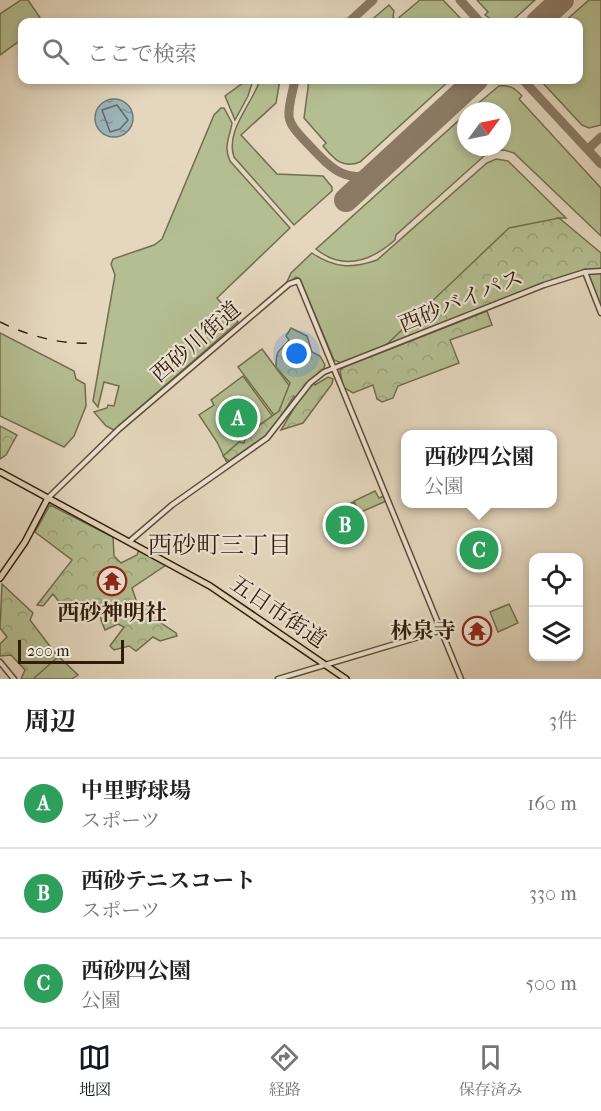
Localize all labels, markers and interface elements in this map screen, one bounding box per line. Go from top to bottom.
search box [18,18,583,84]
icon: search [39,35,72,68]
text: ここで検索 [87,41,197,67]
north arrow [457,102,511,156]
street label: 西砂バイパス [395,264,527,338]
street label: 西砂川街道 [146,296,246,388]
your location [282,339,311,368]
pin: A [218,396,258,440]
popup [401,430,557,508]
text: 西砂四公園 [424,444,534,470]
text: 公園 [424,475,464,498]
pin: B [326,502,364,548]
pin: C [460,528,498,572]
district label: 西砂町三丁目 [148,531,292,559]
map controls [529,553,583,661]
button: locate [529,553,583,607]
temple icon: 西砂神明社 [96,565,128,597]
street label: 五日市街道 [225,570,331,654]
place label: 西砂神明社 [57,600,167,626]
button: layers [529,607,583,661]
temple icon: 林泉寺 [461,615,493,647]
place label: 林泉寺 [390,618,456,644]
scale bar [18,637,124,664]
text: 200 m [27,641,70,660]
text: 周辺 [24,706,76,737]
text: 3件 [549,709,577,732]
text: 中里野球場 [81,778,191,804]
text: A [37,792,50,815]
text: 160 m [527,792,577,815]
text: スポーツ [81,809,160,832]
text: 西砂テニスコート [81,868,256,894]
text: B [37,882,50,905]
text: 330 m [529,882,577,905]
text: スポーツ [81,899,160,922]
text: 西砂四公園 [81,958,191,984]
text: C [37,972,50,995]
text: 500 m [525,972,577,995]
text: 公園 [81,989,121,1012]
tab: 地図 [78,1041,111,1100]
tab: 経路 [268,1041,301,1100]
tab: 保存済み [458,1041,522,1100]

